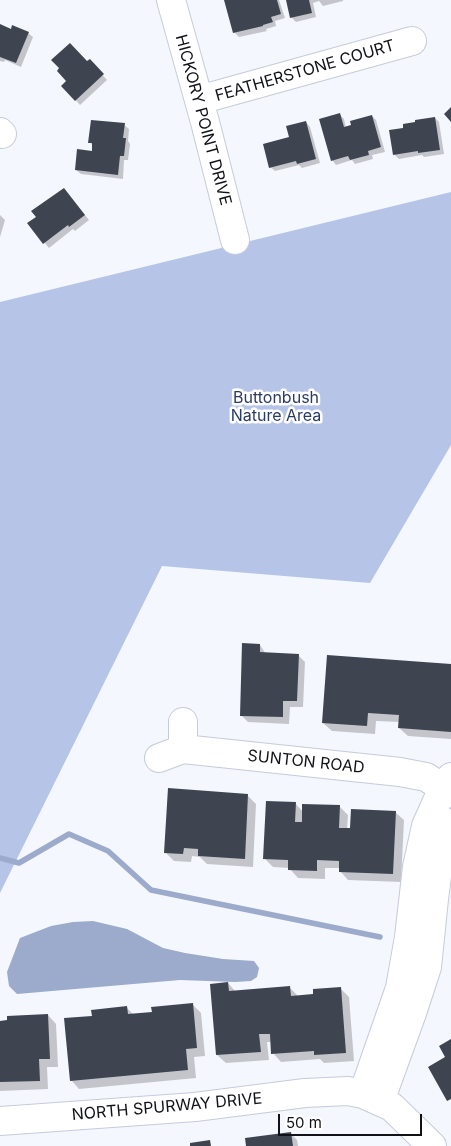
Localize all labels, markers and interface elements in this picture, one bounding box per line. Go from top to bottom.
street label: HICKORY POINT DRIVE [171,33,235,207]
street label: FEATHERSTONE COURT [213,36,397,106]
park label: Buttonbush Nature Area [231,388,321,426]
street label: SUNTON ROAD [247,746,365,778]
street label: NORTH SPURWAY DRIVE [71,1089,263,1125]
scale bar [281,1104,425,1136]
text: 50 m [286,1113,322,1132]

